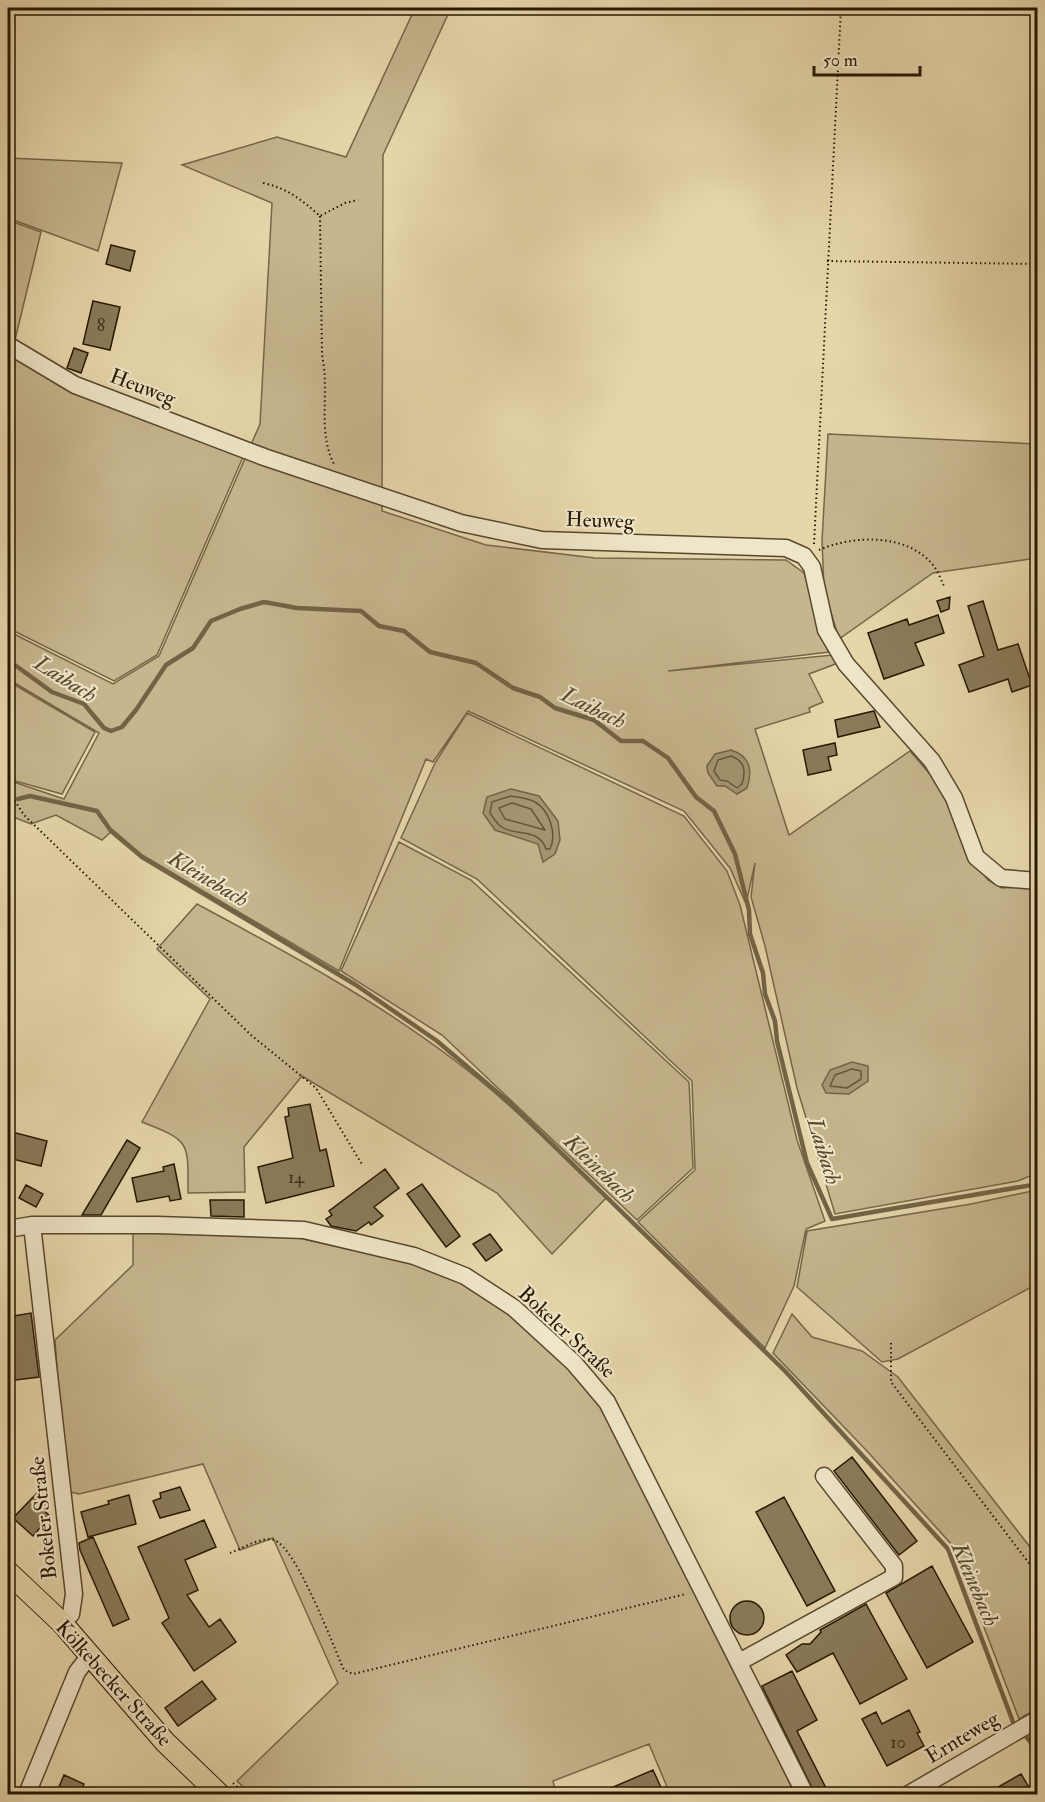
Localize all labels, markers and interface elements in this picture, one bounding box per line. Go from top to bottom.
scale bar [814,39,920,77]
text: 50 m [823,49,858,72]
house number: 8 [97,314,105,337]
street label: Heuweg [106,363,180,413]
street label: Heuweg [565,506,635,535]
water label: Laibach [28,648,102,709]
water label: Laibach [556,680,631,736]
water label: Kleinebach [163,844,254,914]
water label: Laibach [800,1114,847,1188]
water label: Kleinebach [557,1127,641,1210]
house number: 14 [288,1166,305,1189]
street label: Bokeler Straße [512,1280,621,1385]
street label: Bokeler Straße [24,1455,63,1581]
water label: Kleinebach [945,1537,1005,1631]
street label: Kölkebecker Straße [50,1614,178,1753]
street label: Ernteweg [921,1705,1005,1770]
house number: 10 [890,1731,906,1754]

